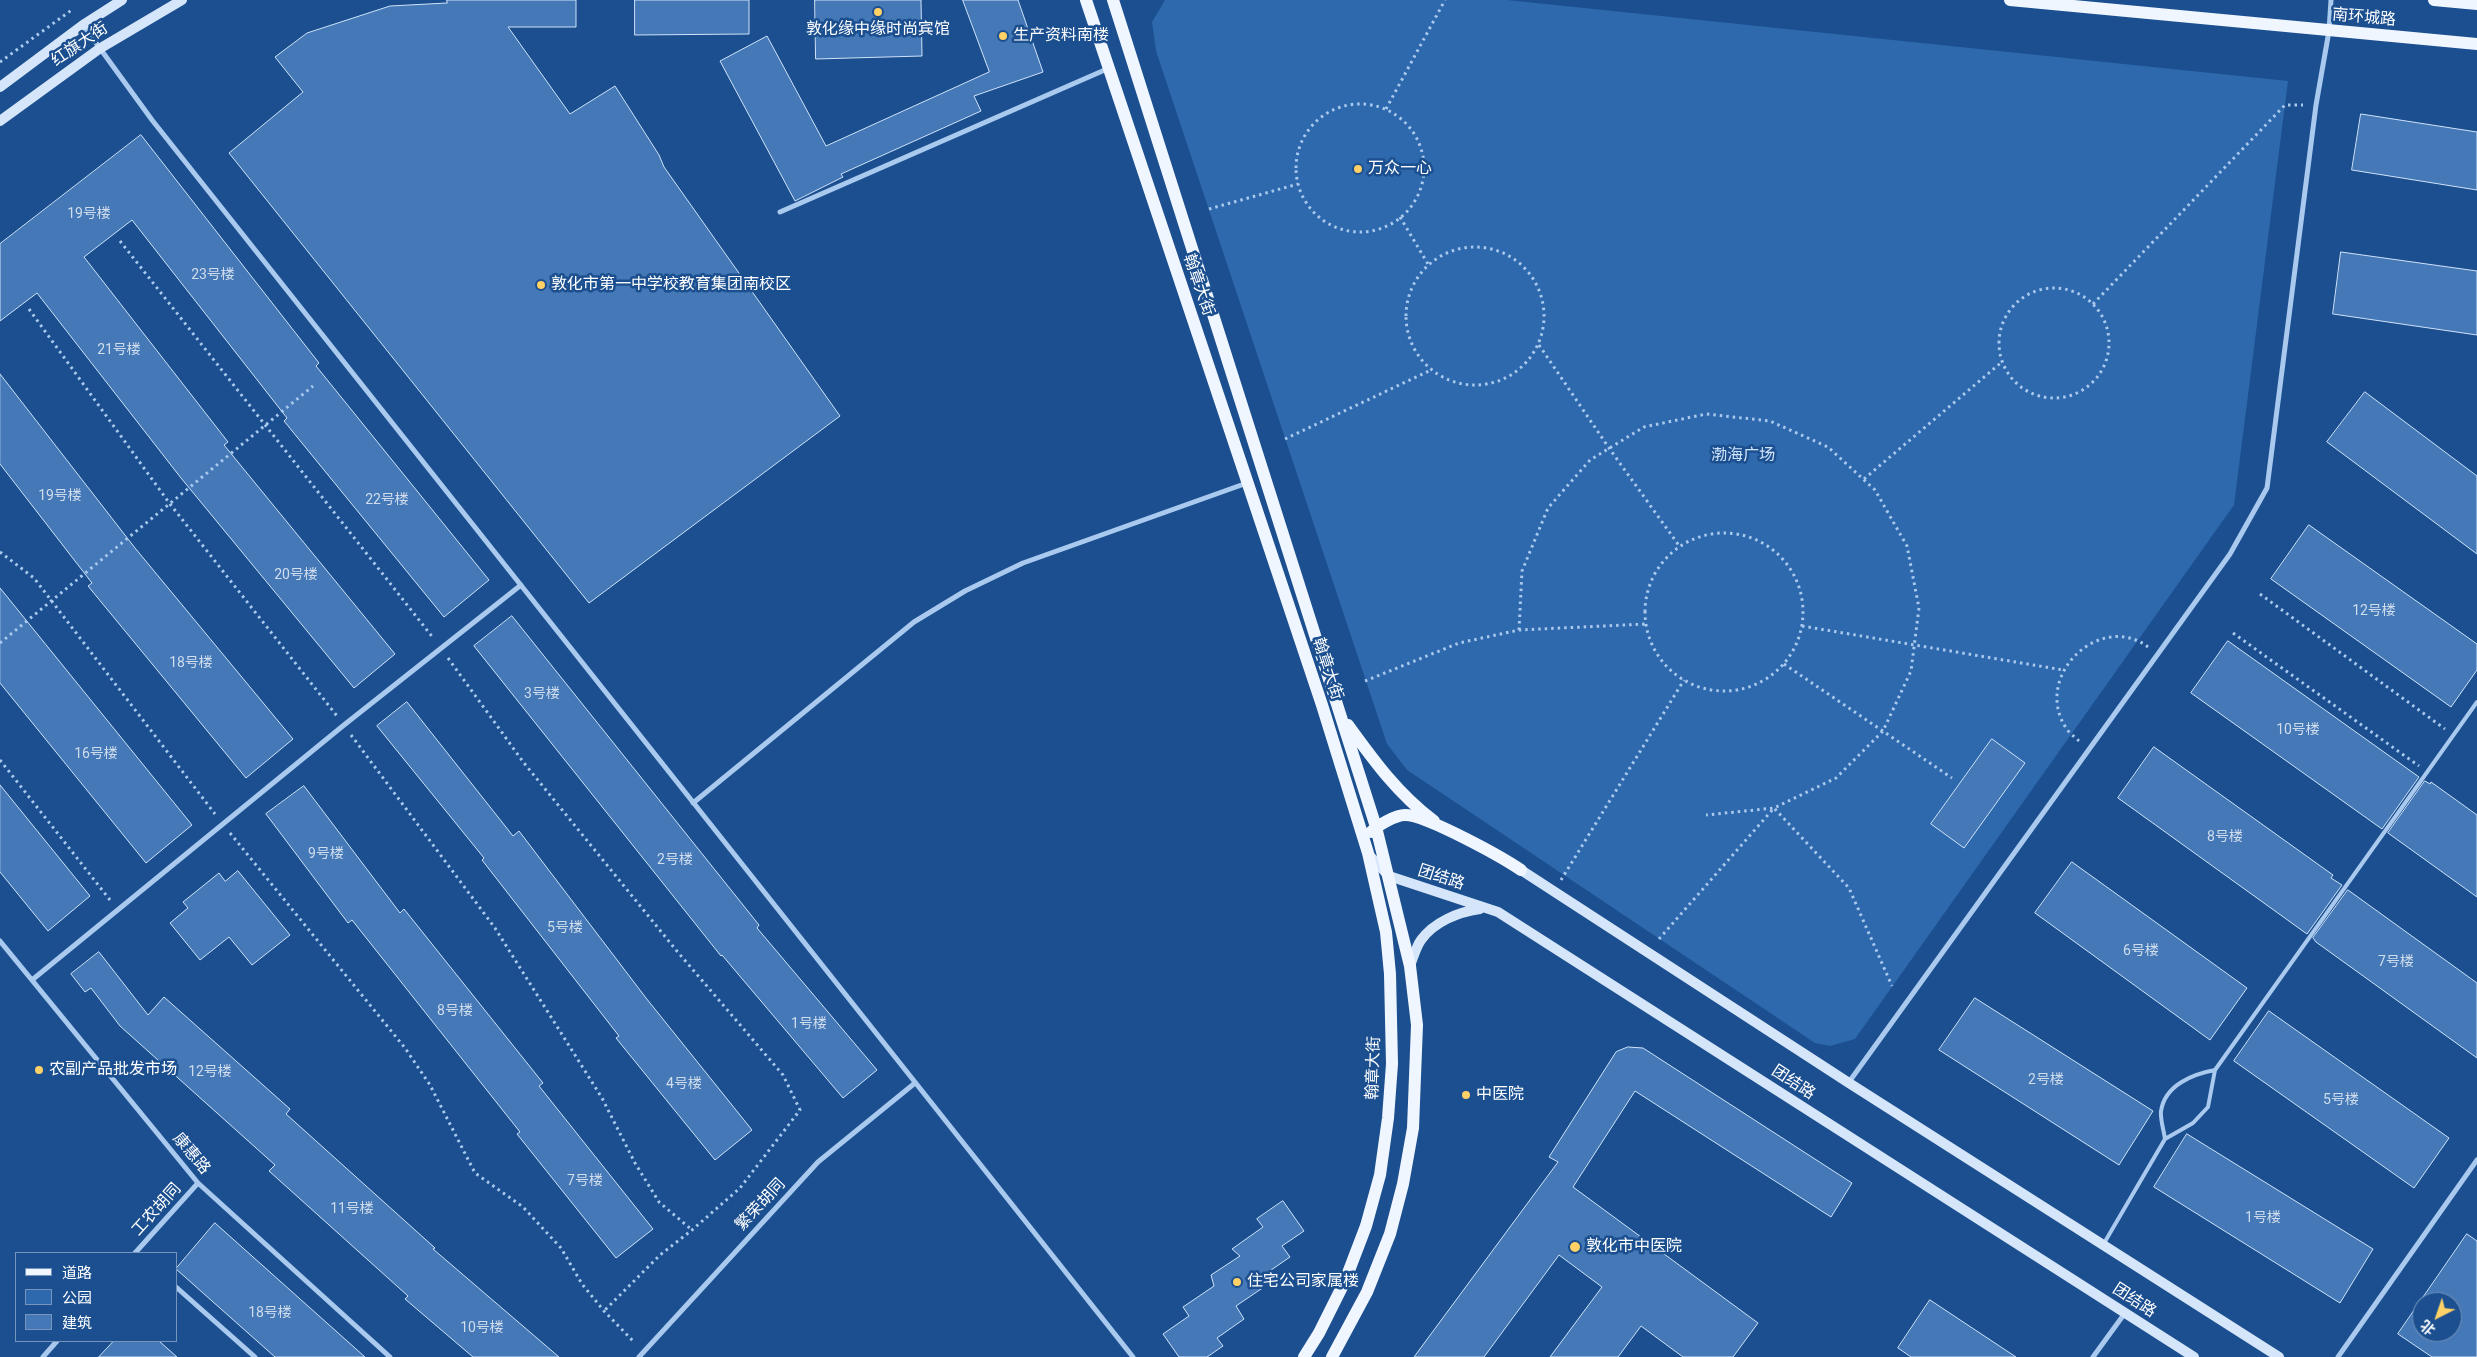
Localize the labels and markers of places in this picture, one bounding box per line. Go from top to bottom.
marker: 敦化缘中缘时尚宾馆 [872,6,884,18]
place label: 敦化缘中缘时尚宾馆 [806,20,950,40]
place label: 生产资料南楼 [1013,26,1109,46]
marker: 生产资料南楼 [997,30,1009,42]
place label: 万众一心 [1368,159,1432,179]
marker: 万众一心 [1352,163,1364,175]
place label: 敦化市第一中学校教育集团南校区 [551,275,791,295]
marker: 敦化市第一中学校教育集团南校区 [535,279,547,291]
place label: 农副产品批发市场 [49,1060,177,1080]
marker: 农副产品批发市场 [33,1064,45,1076]
place label: 中医院 [1476,1085,1524,1105]
marker: 中医院 [1460,1089,1472,1101]
place label: 敦化市中医院 [1586,1237,1682,1257]
marker: 敦化市中医院 [1568,1240,1582,1254]
place label: 住宅公司家属楼 [1247,1272,1359,1292]
marker: 住宅公司家属楼 [1231,1276,1243,1288]

